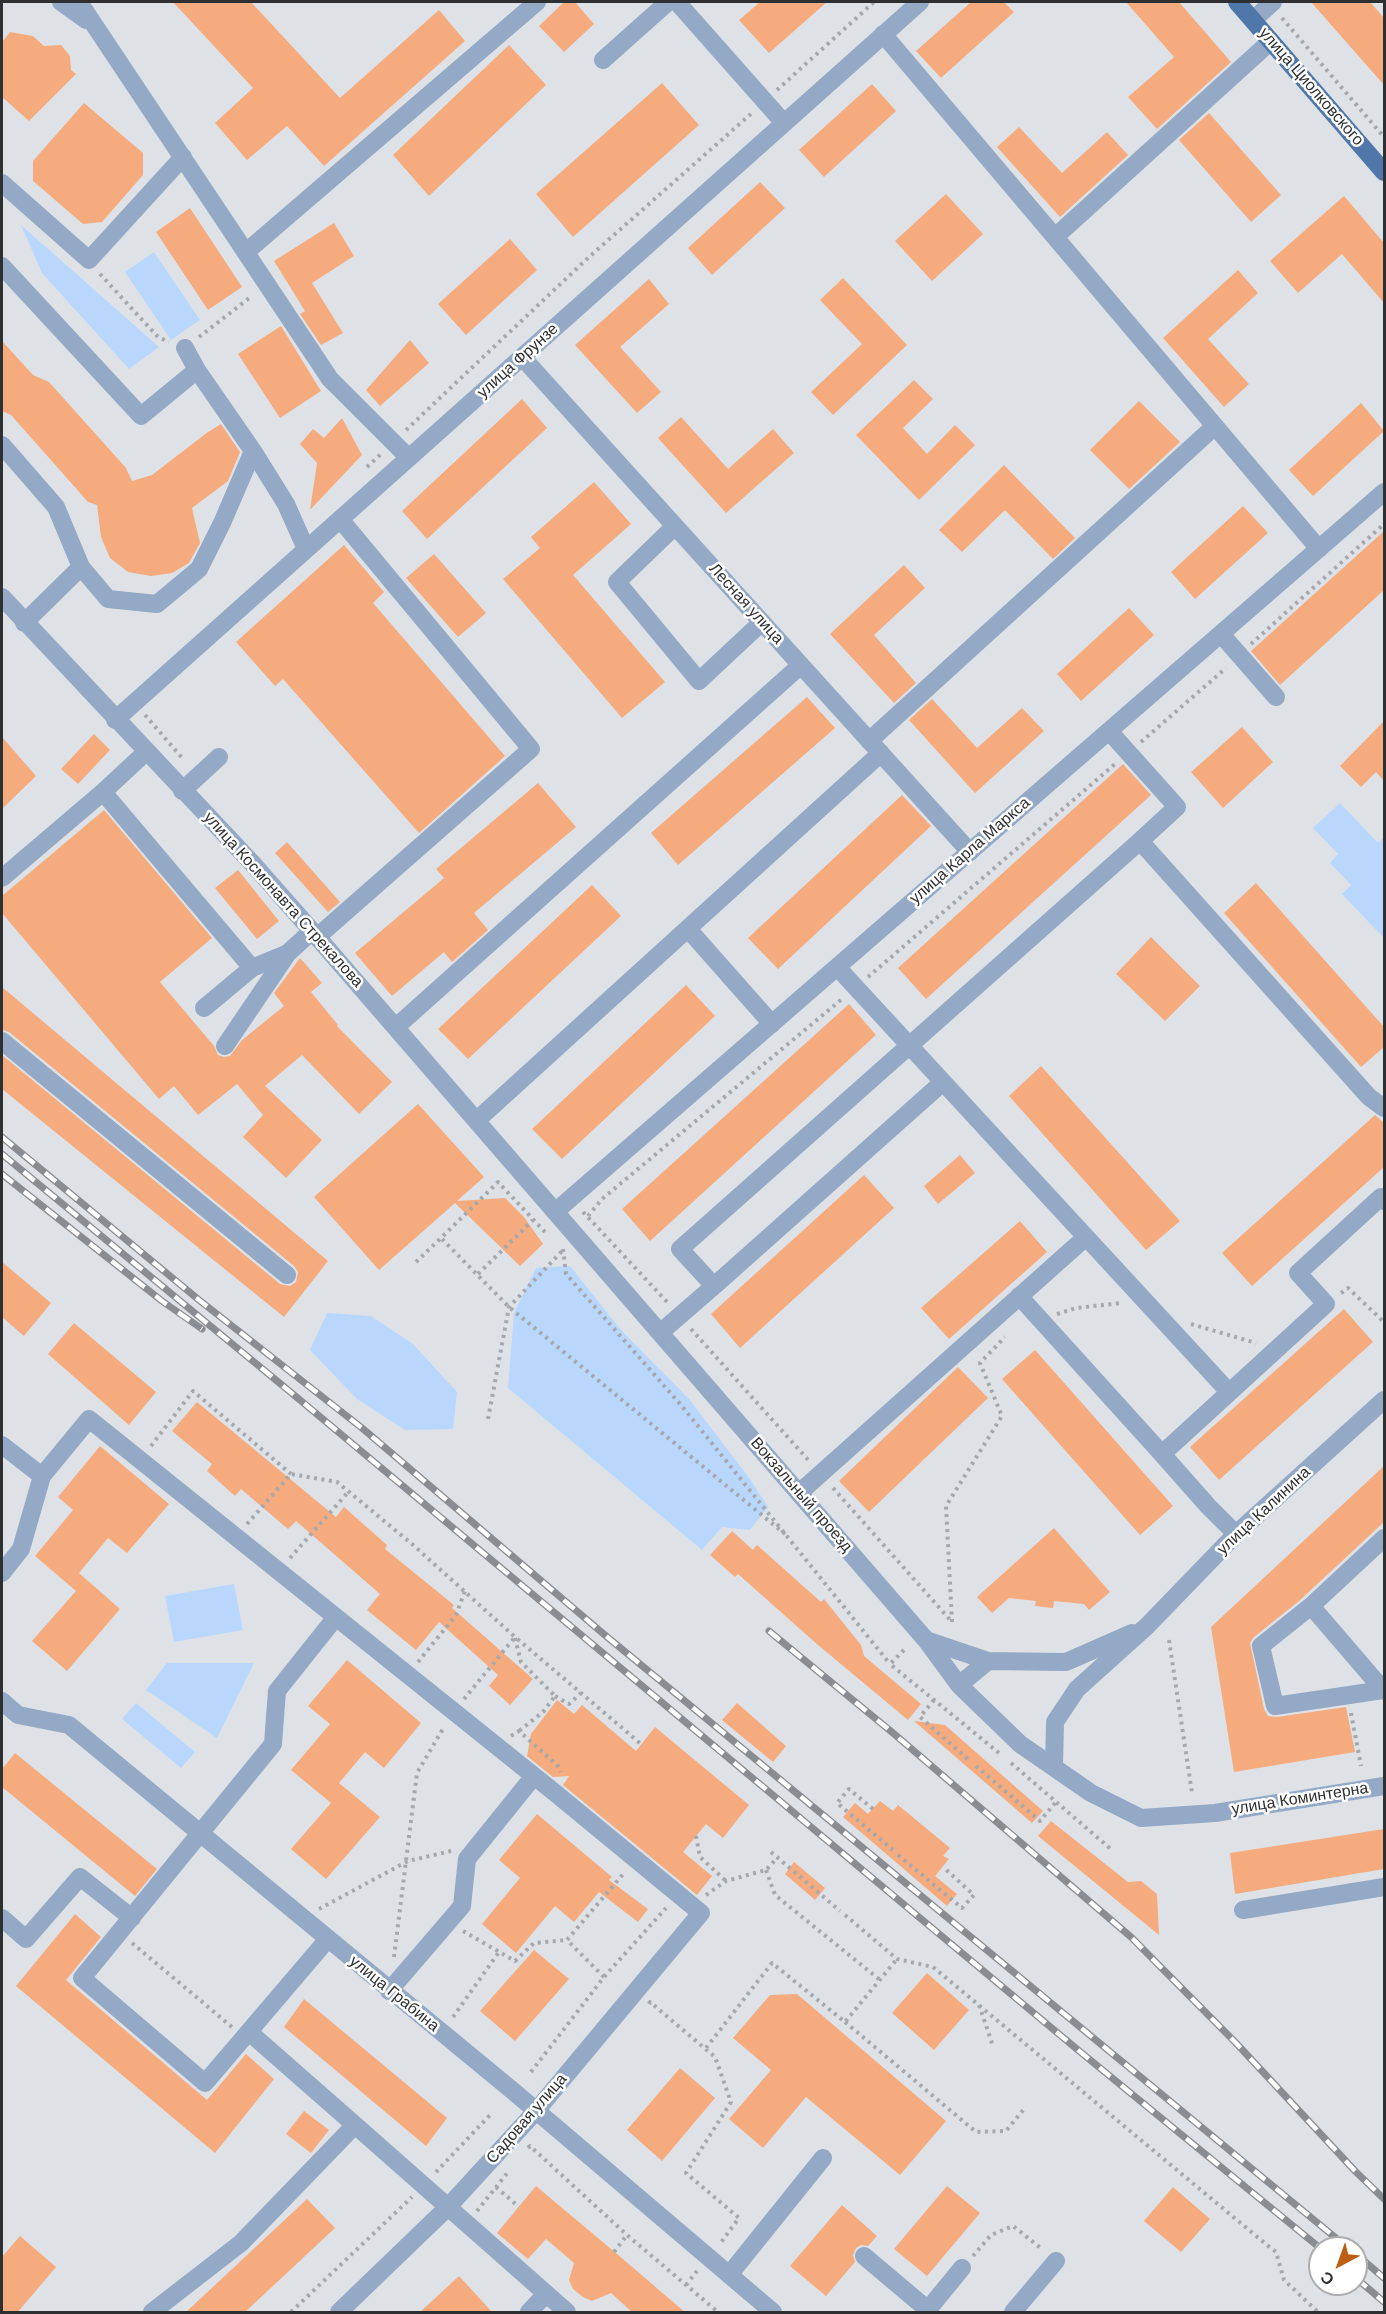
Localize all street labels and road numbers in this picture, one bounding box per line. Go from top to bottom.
street label: улица Циолковского [1255,24,1367,150]
street label: улица Фрунзе [474,320,562,402]
street label: Лесная улица [705,560,787,648]
street label: улица Карла Маркса [906,794,1034,908]
street label: улица Космонавта Стрекалова [199,808,367,992]
street label: Вокзальный проезд [746,1434,856,1556]
street label: улица Калинина [1213,1463,1315,1559]
street label: улица Коминтерна [1230,1779,1370,1819]
street label: улица Грабина [345,1952,443,2036]
street label: Садовая улица [483,2070,571,2168]

